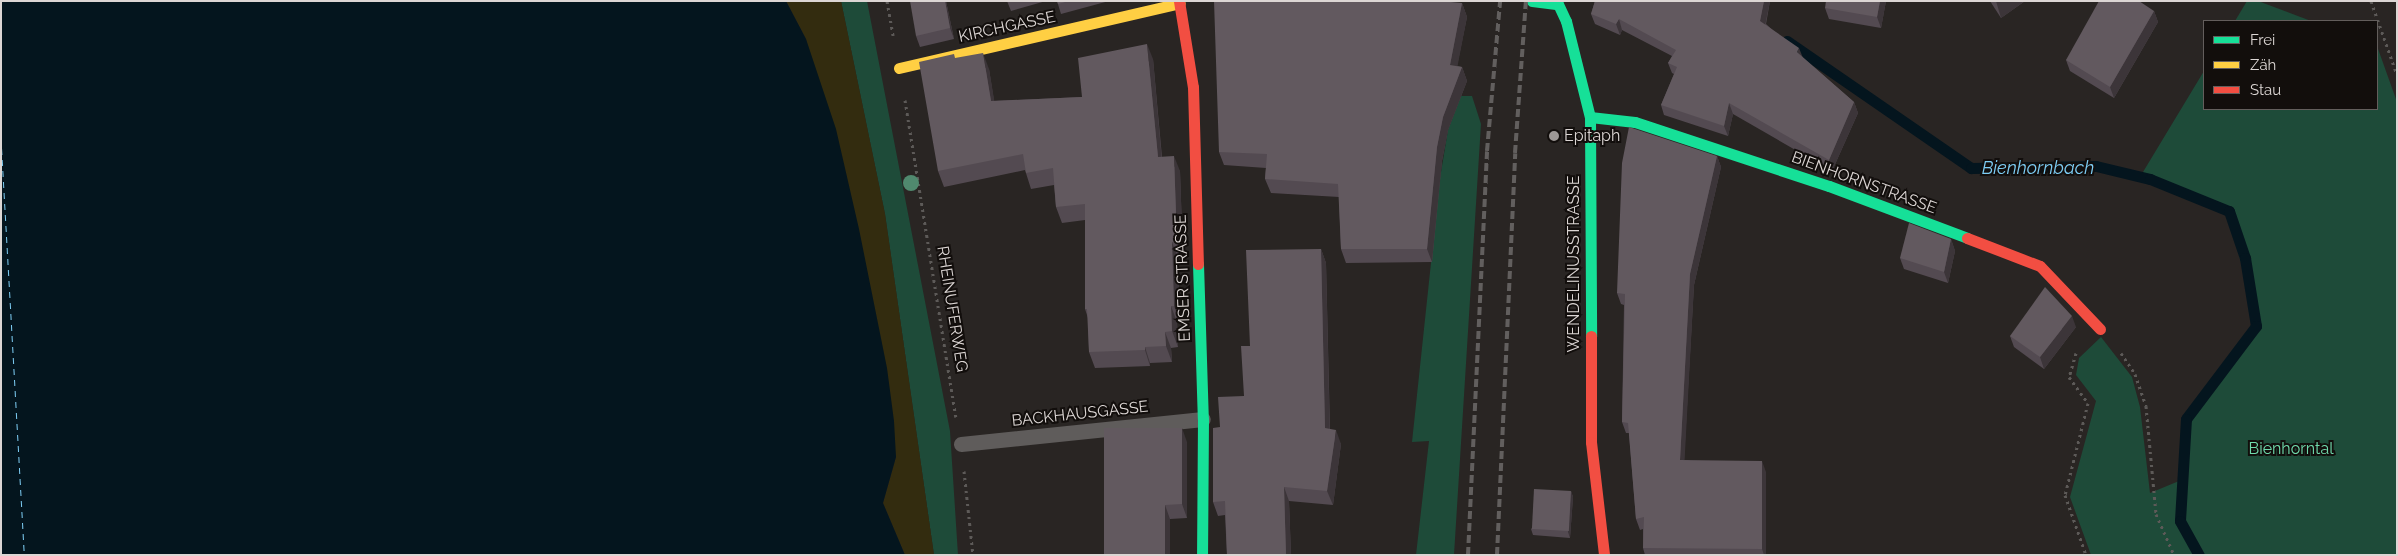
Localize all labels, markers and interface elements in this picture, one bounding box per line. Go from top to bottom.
street label: KIRCHGASSE [957,7,1057,47]
legend [2203,20,2378,110]
text: Frei [2250,31,2275,49]
text: Zäh [2250,56,2276,74]
text: Stau [2250,81,2281,99]
place label: Epitaph [1564,126,1620,146]
marker: Epitaph [1548,130,1560,142]
street label: BIENHORNSTRASSE [1789,148,1939,218]
water label: Bienhornbach [1982,157,2094,179]
street label: WENDELINUSSTRASSE [1564,175,1584,353]
street label: EMSER STRASSE [1171,214,1195,342]
street label: RHEINUFERWEG [933,245,971,373]
street label: BACKHAUSGASSE [1011,397,1149,431]
park label: Bienhorntal [2248,439,2334,459]

